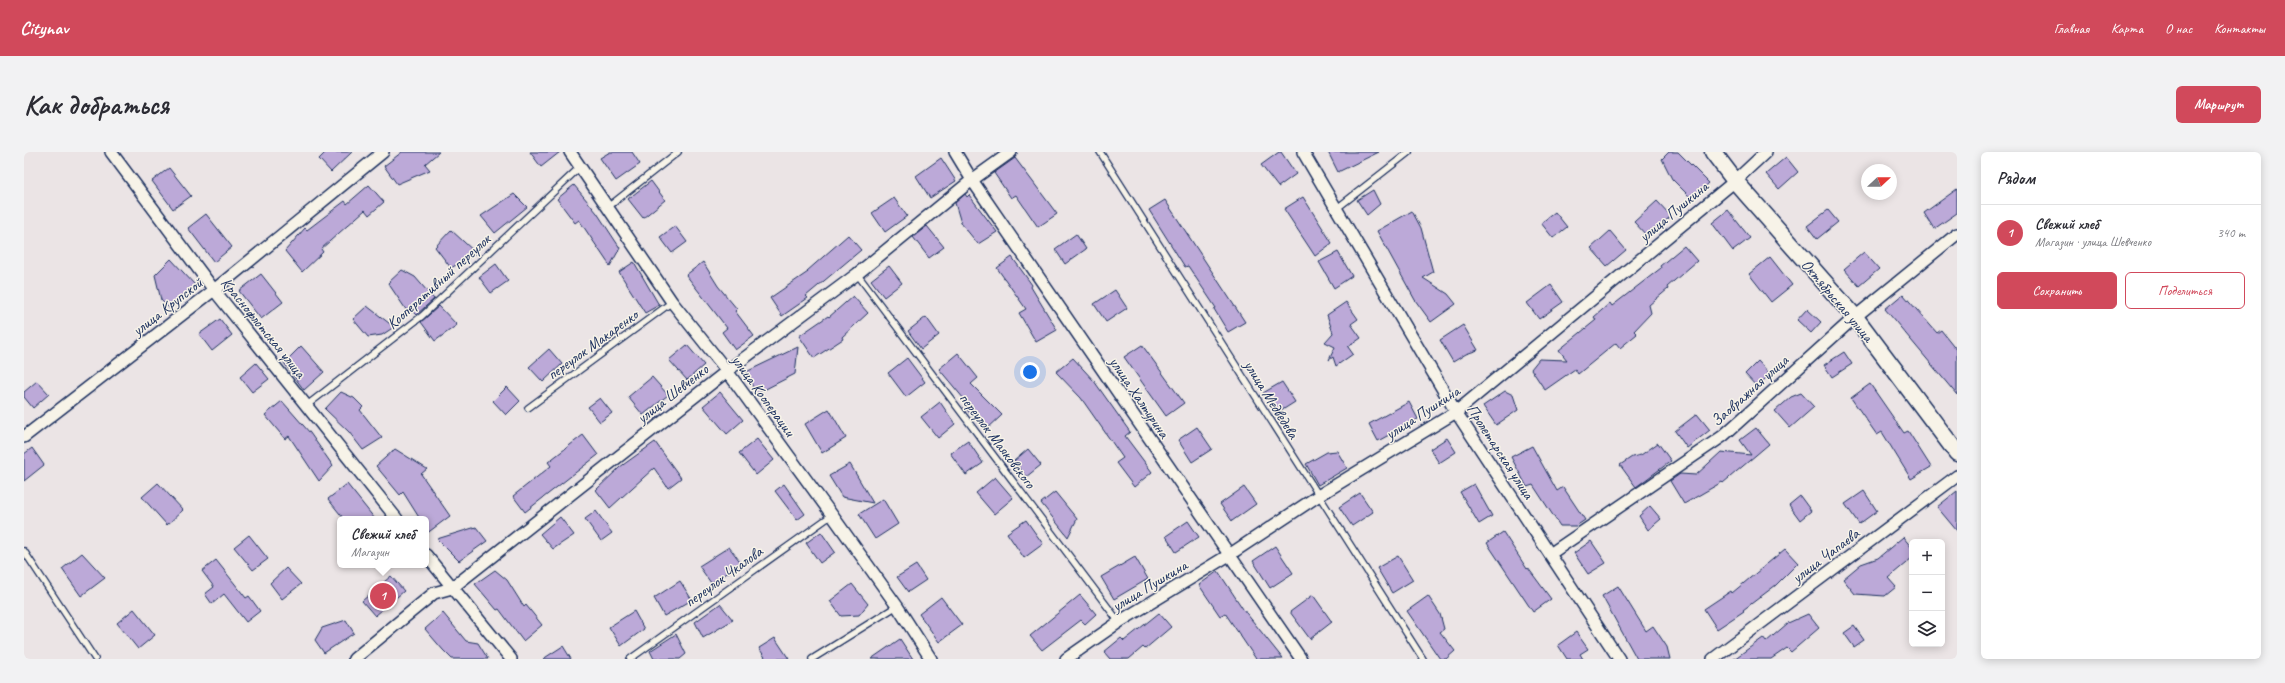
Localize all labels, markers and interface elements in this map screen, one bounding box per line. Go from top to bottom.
text: Citynav [20,16,68,40]
text: Главная [2054,20,2089,37]
text: Карта [2111,20,2143,37]
text: О нас [2165,20,2192,37]
text: Контакты [2214,20,2265,37]
button: Маршрут [2176,86,2261,123]
text: Как добраться [24,87,169,122]
north arrow [1861,164,1897,200]
text: Рядом [1997,168,2035,189]
street label: улица Пушкина [1634,176,1714,247]
text: Свежий хлеб [2035,215,2099,234]
text: 1 [2007,225,2013,241]
text: 340 m [2217,225,2245,241]
street label: Кооперативный переулок [383,228,496,334]
text: Магазин · улица Шевченко [2035,234,2151,250]
street label: Октябрьская улица [1797,255,1879,347]
street label: улица Крупской [128,272,208,341]
button: Сохранить [1997,272,2117,309]
button: Поделиться [2125,272,2245,309]
street label: Краснофлотская улица [216,273,311,383]
street label: переулок Макаренко [543,304,644,385]
street label: улица Кооперации [726,350,800,441]
street label: Заовражная улица [1707,350,1794,431]
street label: улица Халтурина [1104,352,1174,443]
street label: улица Медведева [1239,356,1304,443]
street label: улица Шевченко [632,359,714,429]
your location [1020,362,1040,382]
street label: улица Пушкина [1381,381,1465,445]
street label: переулок Маяковского [955,389,1041,494]
street label: Пролетарская улица [1462,400,1539,504]
popup [337,516,429,568]
street label: улица Чапаева [1787,523,1864,588]
text: Свежий хлеб [351,525,415,544]
map controls [1909,539,1945,647]
button: + [1909,539,1945,575]
street label: переулок Чкалова [681,541,767,612]
text: Магазин [351,544,389,560]
street label: улица Пушкина [1107,555,1192,617]
button: − [1909,575,1945,611]
pin: 1 [370,581,396,611]
button: layers [1909,611,1945,647]

